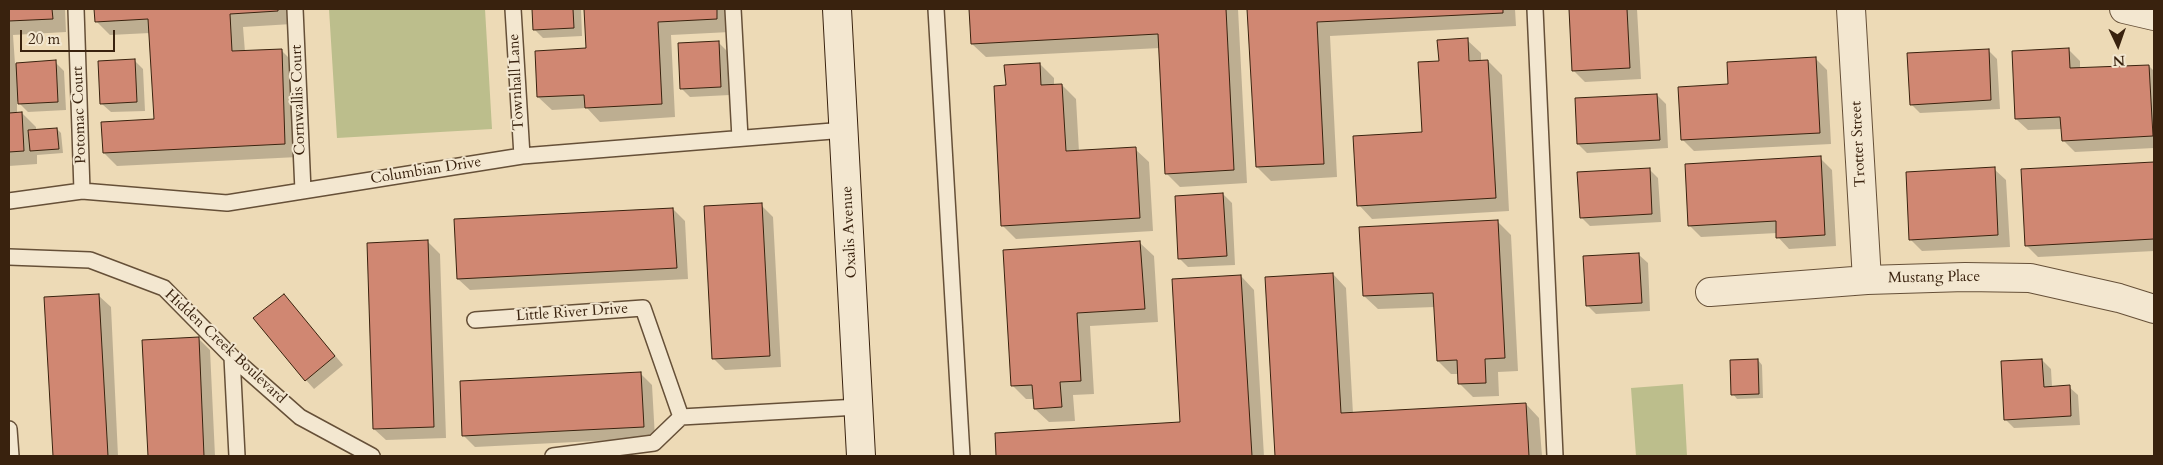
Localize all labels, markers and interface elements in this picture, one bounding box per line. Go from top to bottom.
scale bar [22,20,118,52]
north arrow [2093,20,2143,70]
text: 20 m [28,29,60,49]
street label: Townhall Lane [505,33,529,131]
street label: Cornwallis Court [288,44,310,156]
text: N [2112,51,2125,70]
street label: Potomac Court [69,66,91,164]
street label: Trotter Street [1848,100,1870,188]
street label: Columbian Drive [369,153,483,189]
street label: Oxalis Avenue [839,185,861,279]
street label: Mustang Place [1888,268,1980,288]
street label: Hidden Creek Boulevard [161,286,289,408]
street label: Little River Drive [515,300,629,326]

